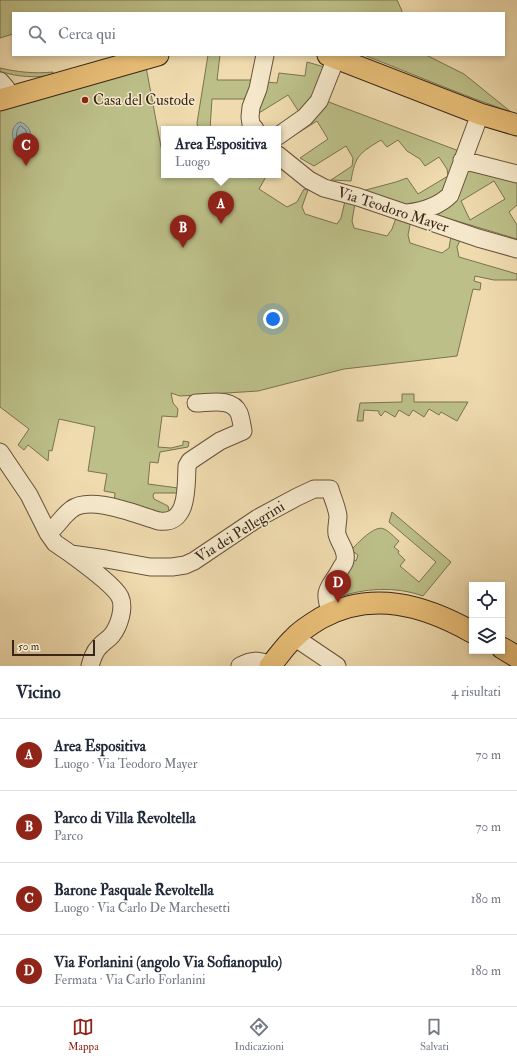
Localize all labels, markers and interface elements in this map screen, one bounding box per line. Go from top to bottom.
search box [12,12,505,56]
icon: search [26,23,48,45]
text: Cerca qui [58,25,116,44]
place label: Casa del Custode [93,91,195,110]
marker: Casa del Custode [80,95,90,105]
popup [161,126,281,178]
pin: C [13,133,39,166]
text: Area Espositiva [175,135,267,154]
text: Luogo [175,154,210,170]
street label: Via Teodoro Mayer [335,183,451,237]
pin: A [208,191,234,224]
pin: B [170,215,196,248]
your location [263,309,283,329]
street label: Via dei Pellegrini [192,497,288,567]
pin: D [325,570,351,603]
map controls [469,582,505,654]
button: locate [469,582,505,618]
button: layers [469,618,505,654]
scale bar [12,638,95,657]
text: 50 m [18,640,39,653]
text: Vicino [16,682,61,703]
text: 4 risultati [451,684,501,700]
text: Area Espositiva [54,737,146,756]
text: A [25,747,33,763]
text: 70 m [476,747,501,763]
text: Luogo · Via Teodoro Mayer [54,756,198,772]
text: Parco di Villa Revoltella [54,809,196,828]
text: B [25,819,33,835]
text: 70 m [476,819,501,835]
text: Parco [54,828,83,844]
text: Barone Pasquale Revoltella [54,881,214,900]
text: C [24,891,34,907]
text: 180 m [471,891,501,907]
text: Luogo · Via Carlo De Marchesetti [54,900,230,916]
text: Via Forlanini (angolo Via Sofianopulo) [54,953,282,972]
text: D [24,963,34,979]
text: 180 m [471,963,501,979]
text: Fermata · Via Carlo Forlanini [54,972,206,988]
tab: Mappa [68,1016,99,1053]
tab: Indicazioni [235,1016,284,1053]
tab: Salvati [420,1016,449,1053]

